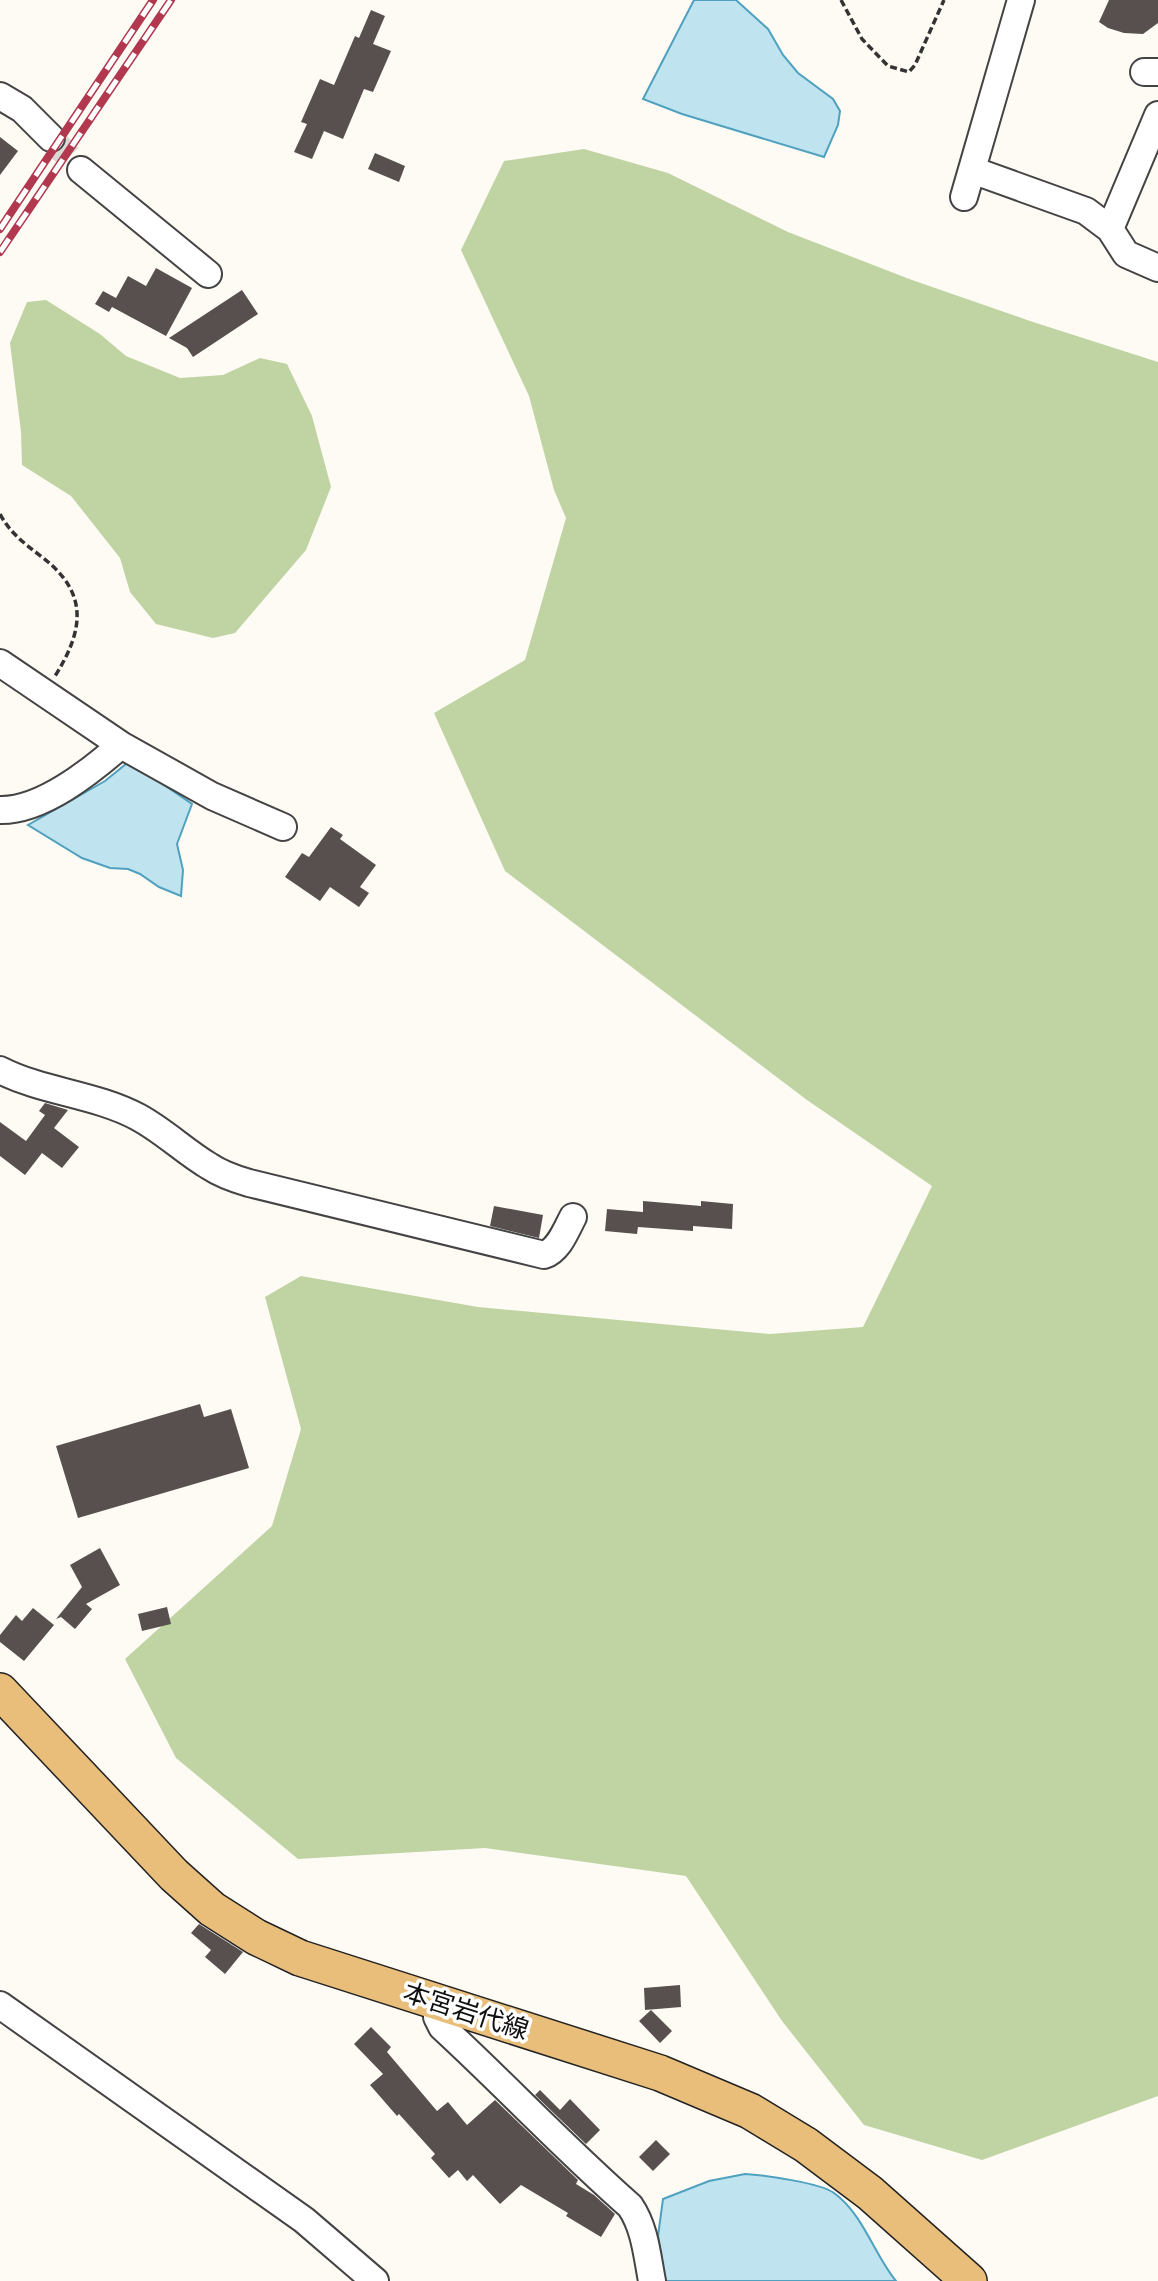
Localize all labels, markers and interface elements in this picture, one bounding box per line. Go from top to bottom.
street label: 本宮岩代線 [399,1976,533,2046]

